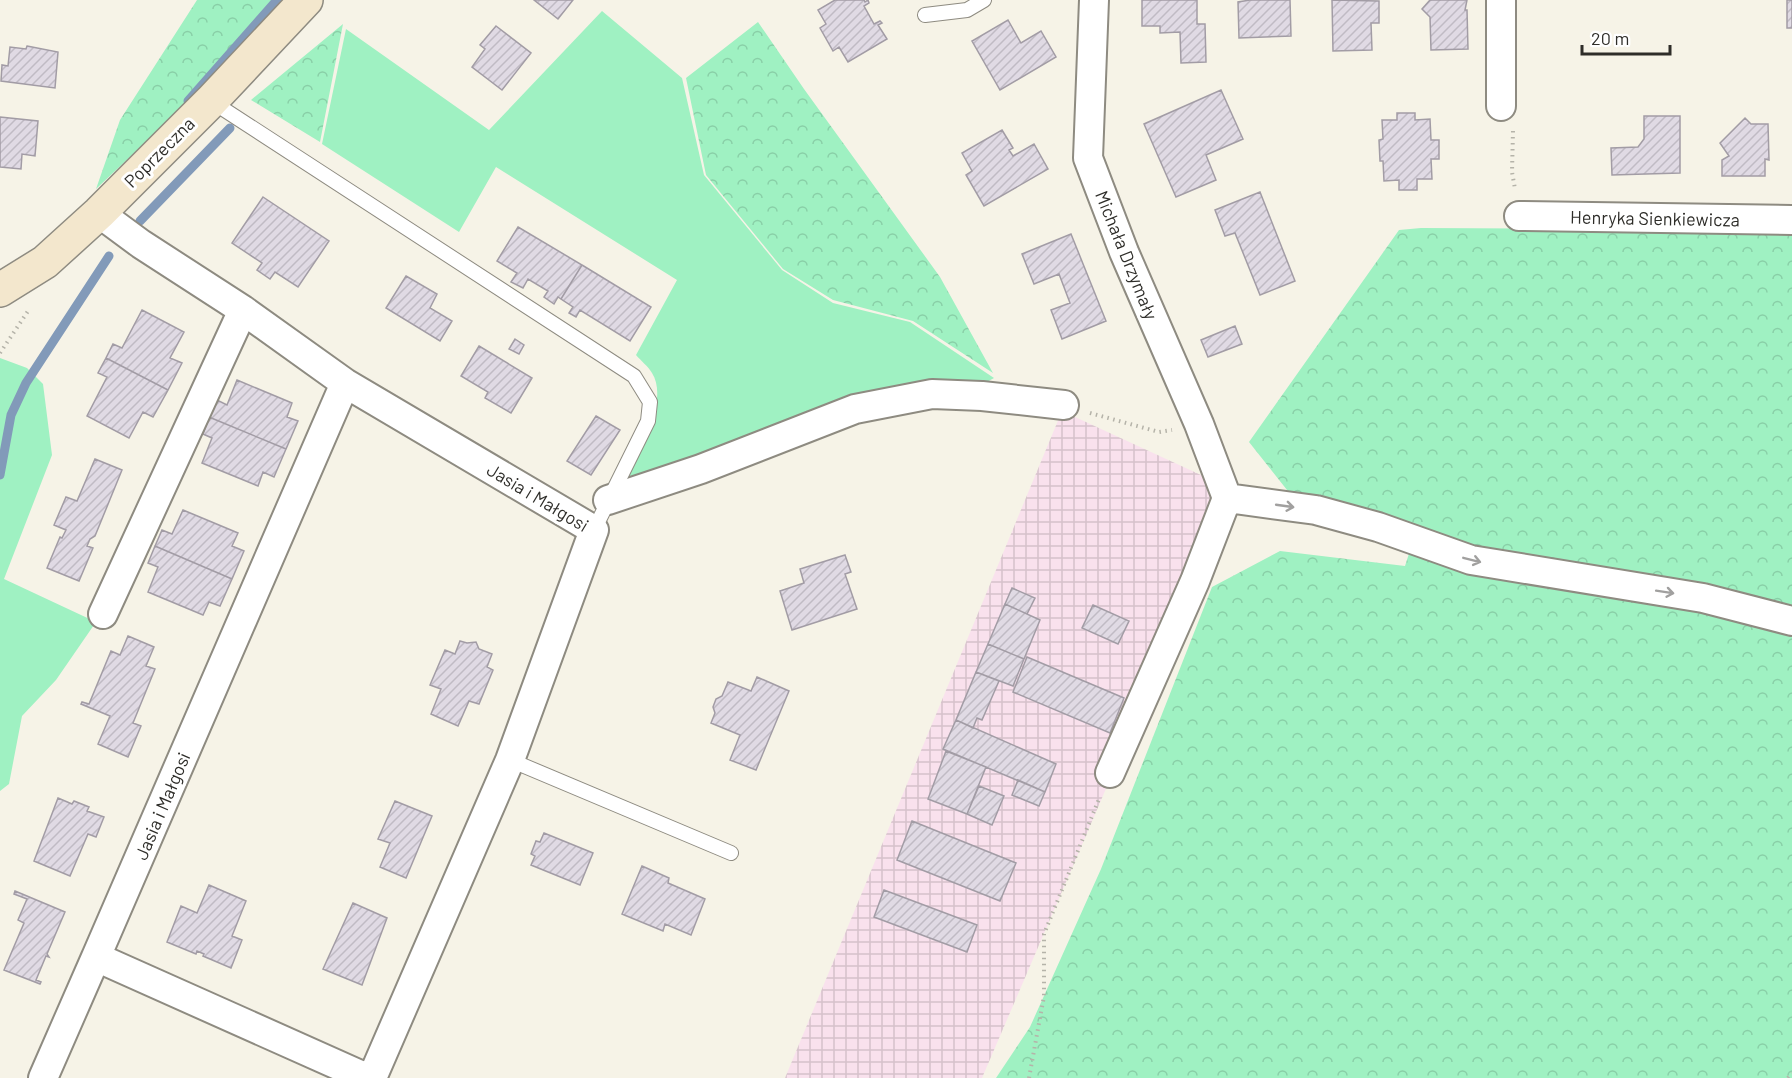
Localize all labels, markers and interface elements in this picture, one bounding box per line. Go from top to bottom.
scale bar [1582,18,1670,56]
text: 20 m [1591,27,1629,49]
street label: Poprzeczna [119,112,199,192]
street label: Michała Drzymały [1091,187,1163,323]
street label: Henryka Sienkiewicza [1570,206,1740,230]
street label: Jasia i Małgosi [483,458,593,536]
one-way arrow [1275,501,1295,512]
one-way arrow [1462,554,1481,566]
one-way arrow [1654,586,1674,597]
street label: Jasia i Małgosi [129,749,195,863]

